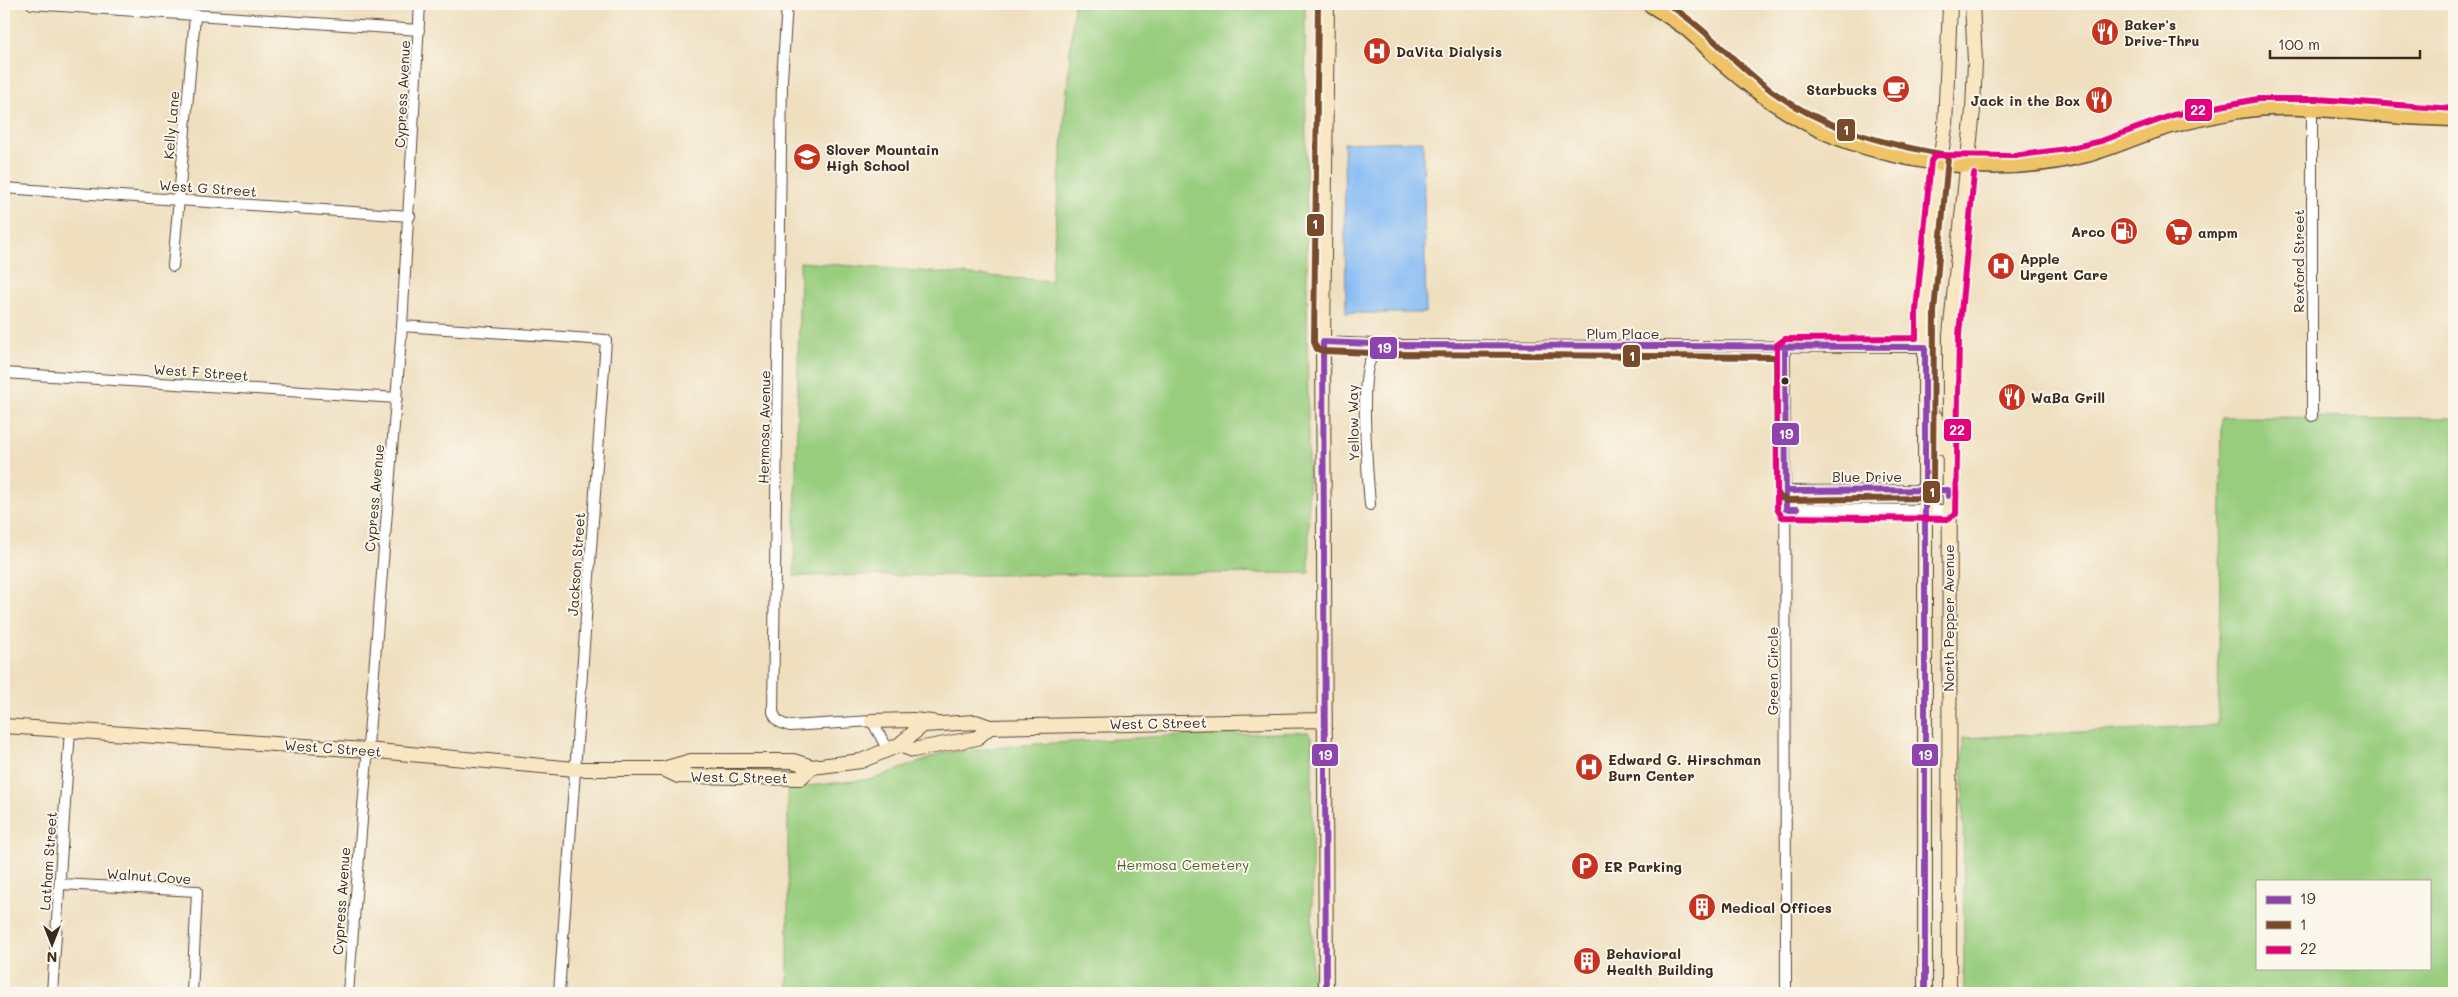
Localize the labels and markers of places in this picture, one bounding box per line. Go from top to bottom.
place label: Baker's Drive-Thru [2124,15,2200,50]
restaurant icon: Baker's Drive-Thru [2090,17,2120,47]
hospital icon: DaVita Dialysis [1362,36,1392,66]
place label: DaVita Dialysis [1396,42,1502,61]
cafe icon: Starbucks [1881,74,1911,104]
place label: Starbucks [1806,80,1877,99]
restaurant icon: Jack in the Box [2084,85,2114,115]
place label: Jack in the Box [1970,91,2080,110]
place label: Slover Mountain High School [826,140,939,175]
school or university icon: Slover Mountain High School [792,142,822,172]
fuel station icon: Arco [2109,216,2139,246]
supermarket icon: ampm [2164,217,2194,247]
place label: Arco [2071,222,2106,241]
place label: ampm [2198,223,2238,242]
place label: Apple Urgent Care [2020,249,2108,284]
hospital icon: Apple Urgent Care [1986,251,2016,281]
unlabelled marker [1780,376,1790,386]
restaurant icon: WaBa Grill [1997,382,2027,412]
place label: WaBa Grill [2031,388,2105,407]
place label: Edward G. Hirschman Burn Center [1608,750,1761,785]
hospital icon: Edward G. Hirschman Burn Center [1574,752,1604,782]
parking icon: ER Parking [1570,851,1600,881]
place label: ER Parking [1604,857,1682,876]
building icon: Medical Offices [1687,892,1717,922]
place label: Medical Offices [1721,898,1832,917]
place label: Behavioral Health Building [1606,944,1713,979]
building icon: Behavioral Health Building [1572,946,1602,976]

